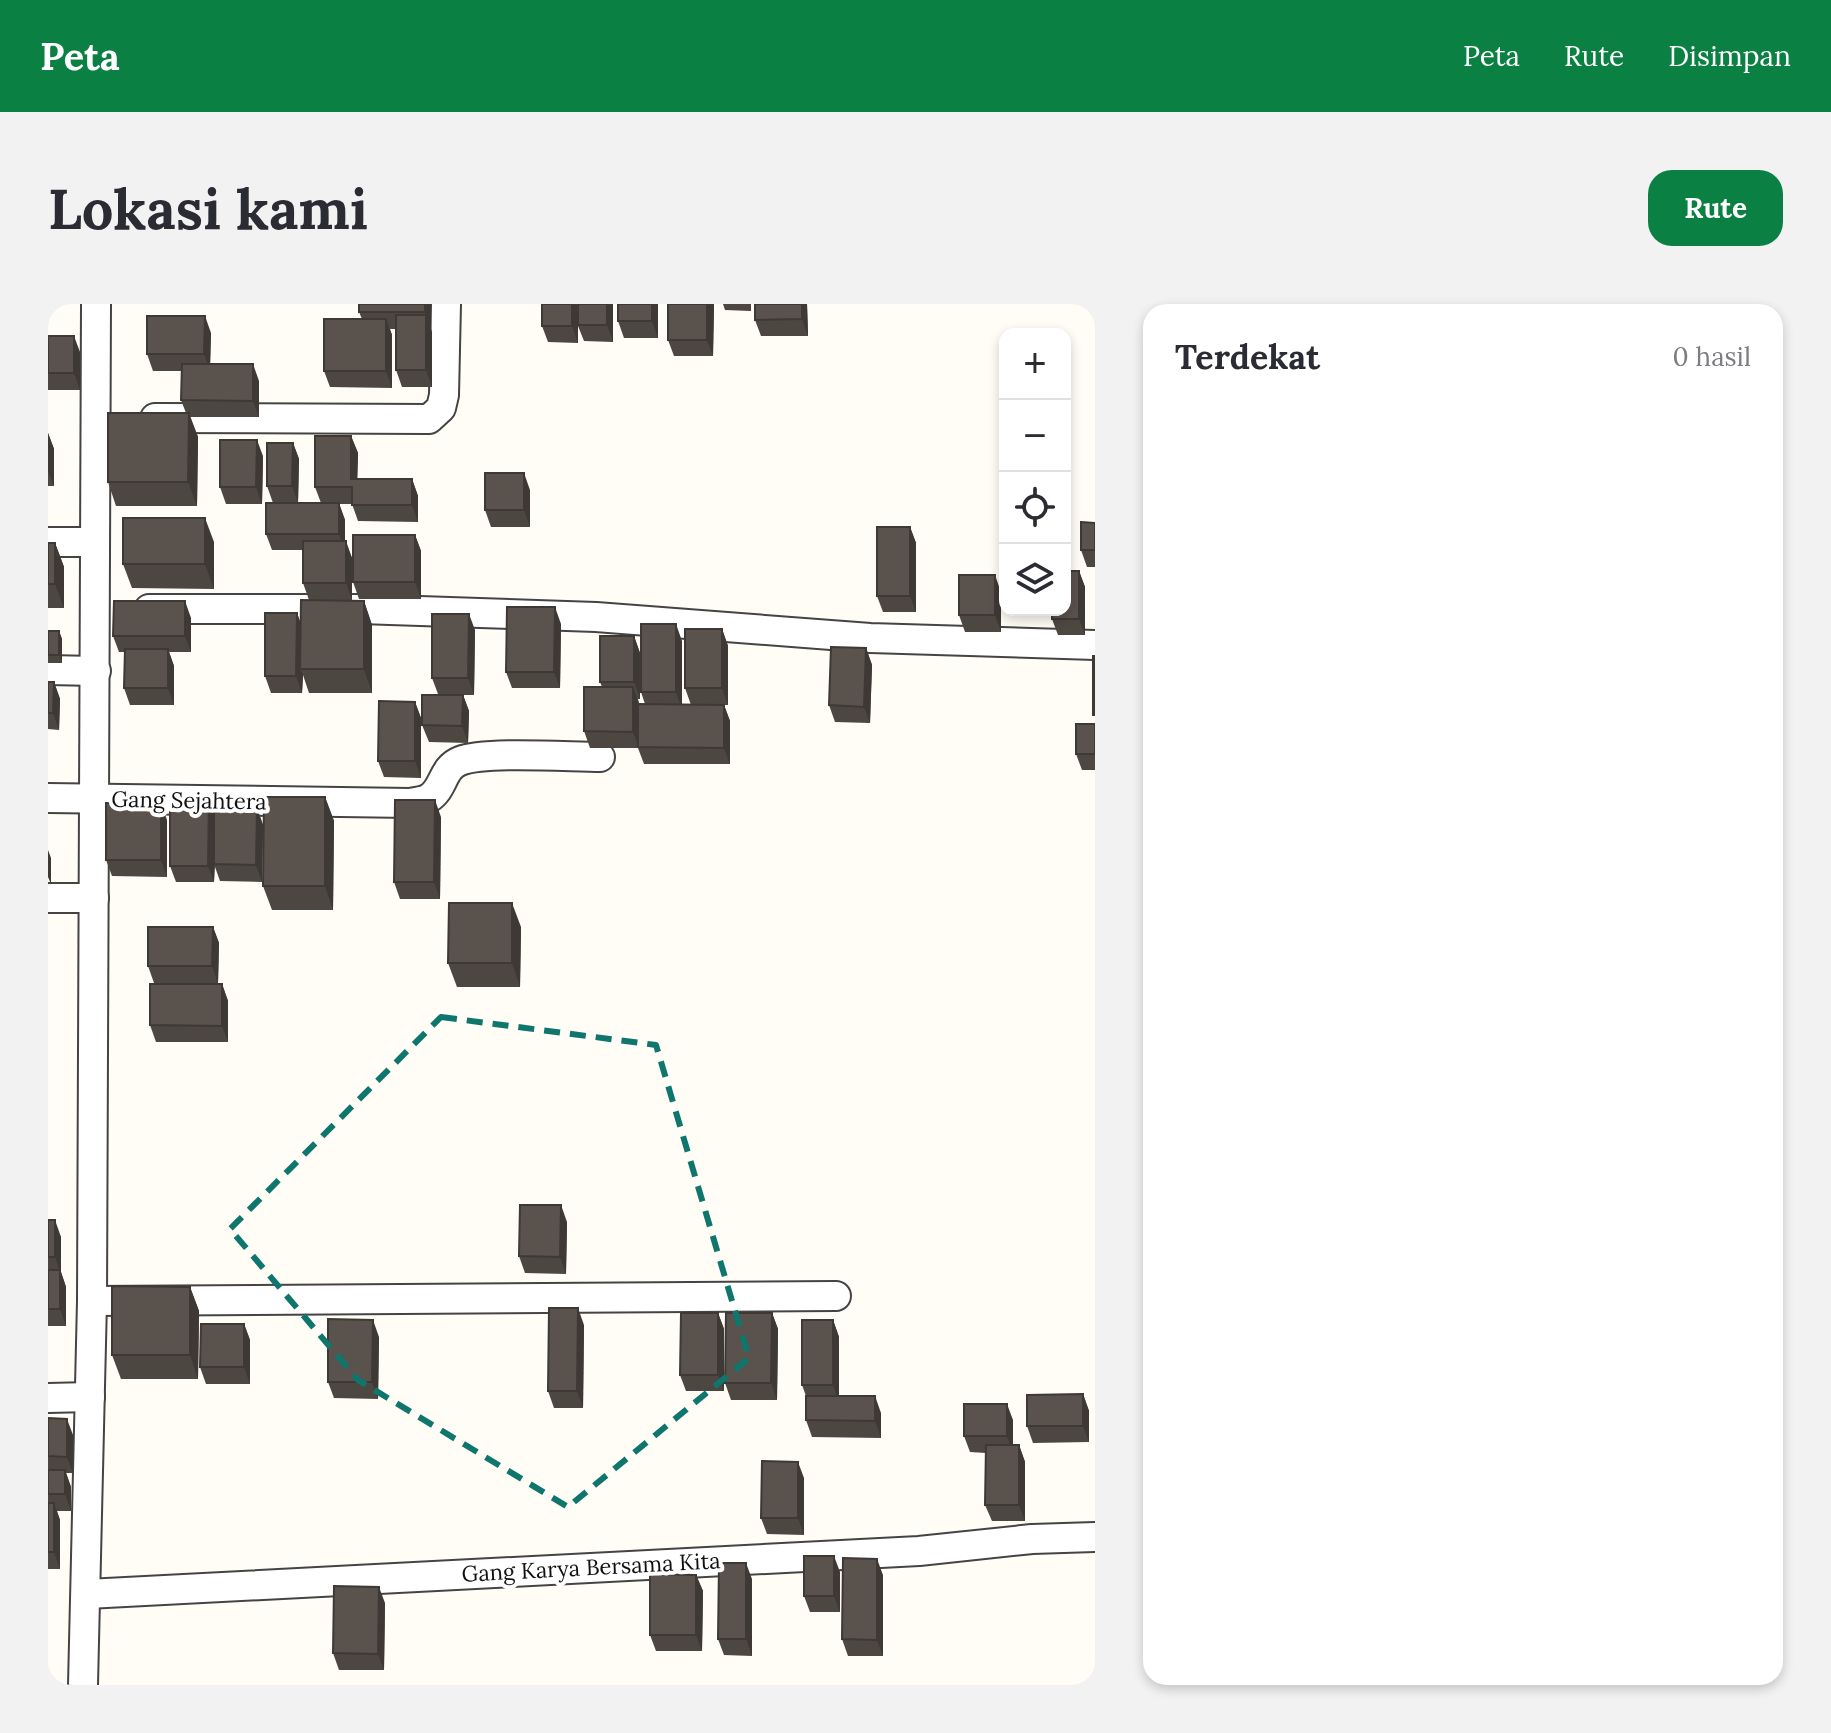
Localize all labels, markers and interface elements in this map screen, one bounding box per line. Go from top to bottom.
text: Peta [40,32,120,80]
text: Peta [1463,38,1520,74]
text: Rute [1564,38,1624,74]
text: Disimpan [1668,38,1791,74]
button: Rute [1648,170,1783,246]
text: Lokasi kami [48,173,368,244]
map controls [999,328,1071,616]
button: + [999,328,1071,400]
text: Terdekat [1175,335,1320,378]
text: 0 hasil [1673,340,1751,373]
button: − [999,400,1071,472]
button: locate [999,472,1071,544]
button: layers [999,544,1071,616]
street label: Gang Sejahtera [111,785,267,815]
street label: Gang Karya Bersama Kita [461,1546,721,1588]

